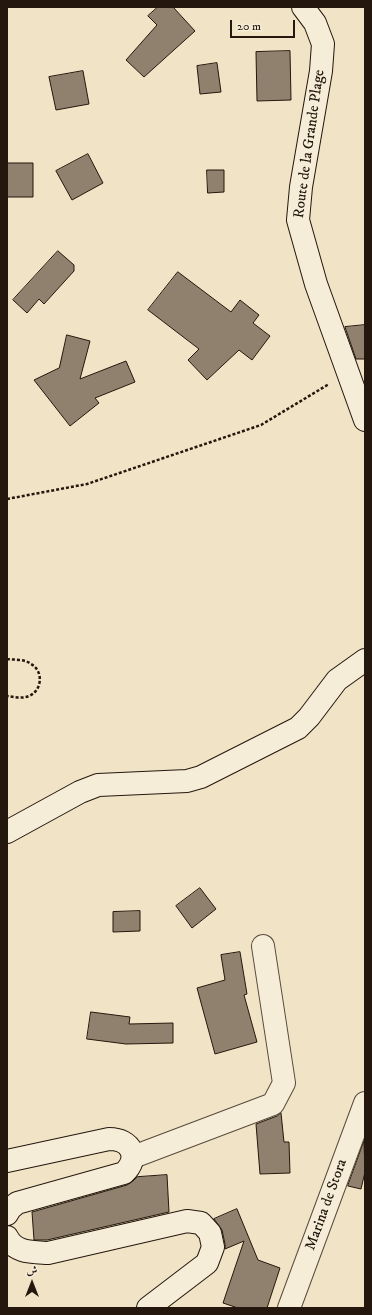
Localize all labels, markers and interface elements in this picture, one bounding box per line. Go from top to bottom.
scale bar [232,12,297,38]
text: 20 m [237,19,261,34]
street label: Route de la Grande Plage [291,69,329,219]
street label: Marina de Stora [302,1157,352,1253]
north arrow [12,1263,52,1303]
text: ش [27,1264,37,1278]

